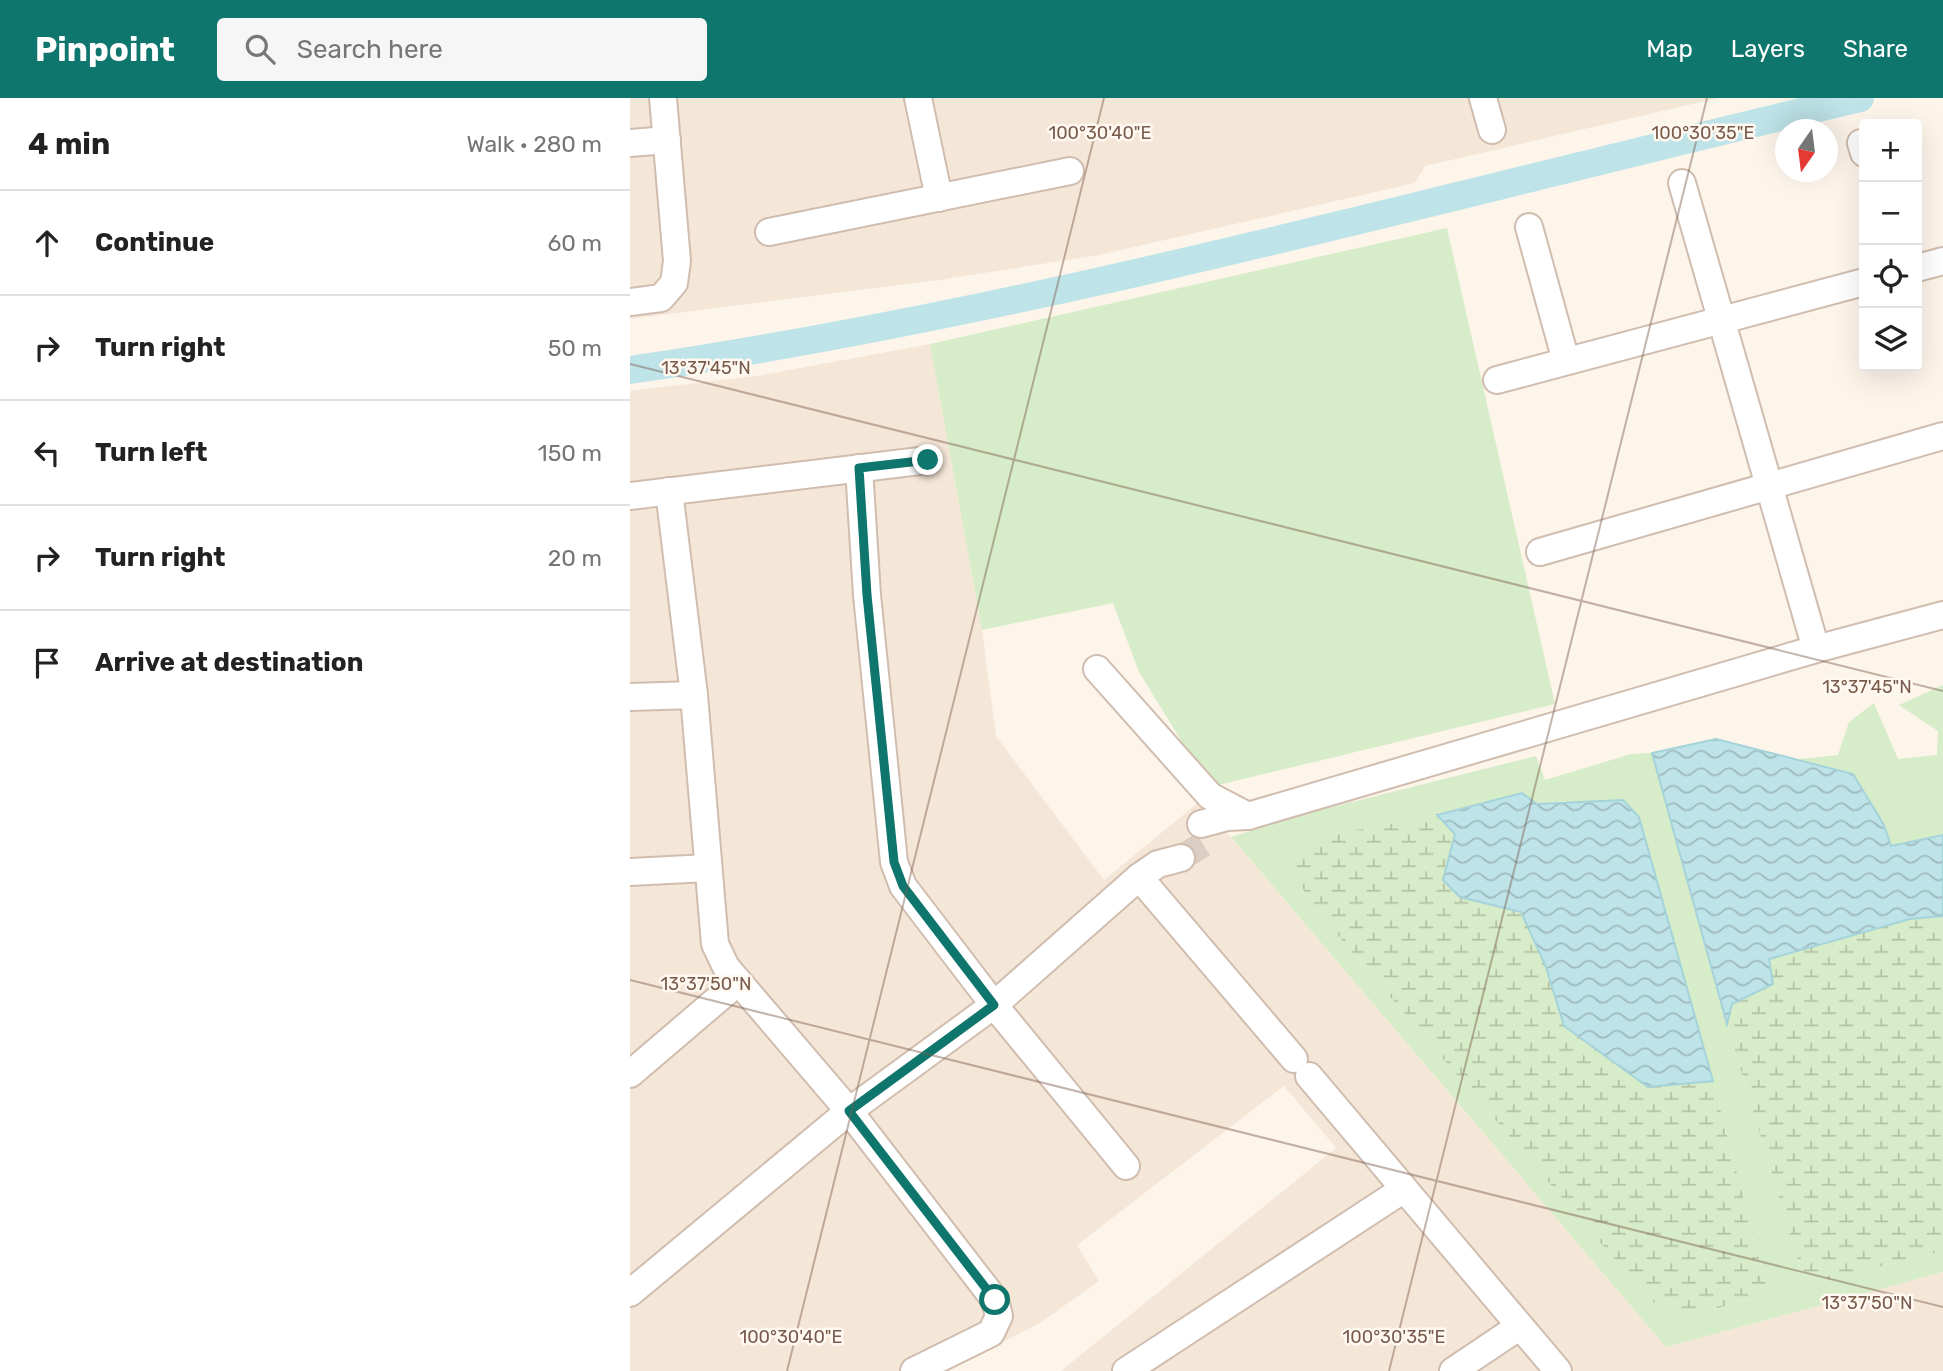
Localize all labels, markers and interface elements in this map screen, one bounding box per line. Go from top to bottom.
search box [217,18,707,81]
text: Pinpoint [35,30,175,69]
icon: search [241,30,279,68]
text: Search here [297,34,443,65]
text: Map [1646,35,1693,63]
text: Layers [1731,35,1805,63]
text: Share [1843,35,1908,63]
north arrow [1775,119,1838,182]
map controls [1859,119,1922,371]
button: + [1859,119,1922,182]
text: 100°30'40"E [1048,122,1152,144]
text: 100°30'35"E [1652,122,1754,144]
text: 4 min [28,126,110,162]
text: Walk · 280 m [466,130,602,158]
button: − [1859,182,1922,245]
icon: ahead [28,224,66,262]
text: Continue [95,227,214,258]
text: 60 m [547,229,602,257]
button: locate [1859,245,1922,308]
button: layers [1859,308,1922,371]
icon: right [28,329,66,367]
text: Turn right [95,332,225,363]
text: 50 m [548,334,602,362]
text: 13°37'45"N [661,357,751,379]
icon: left [28,434,66,472]
text: Turn left [95,437,207,468]
text: 150 m [538,439,602,467]
route end [912,444,943,475]
icon: right [28,539,66,577]
text: Turn right [95,542,225,573]
text: 20 m [548,544,602,572]
icon: arrive [28,644,66,682]
text: Arrive at destination [95,647,363,678]
text: 13°37'45"N [1822,676,1912,698]
text: 13°37'50"N [661,973,751,995]
route start [979,1284,1010,1315]
text: 13°37'50"N [1822,1292,1912,1314]
text: 100°30'40"E [739,1326,843,1348]
text: 100°30'35"E [1343,1326,1445,1348]

